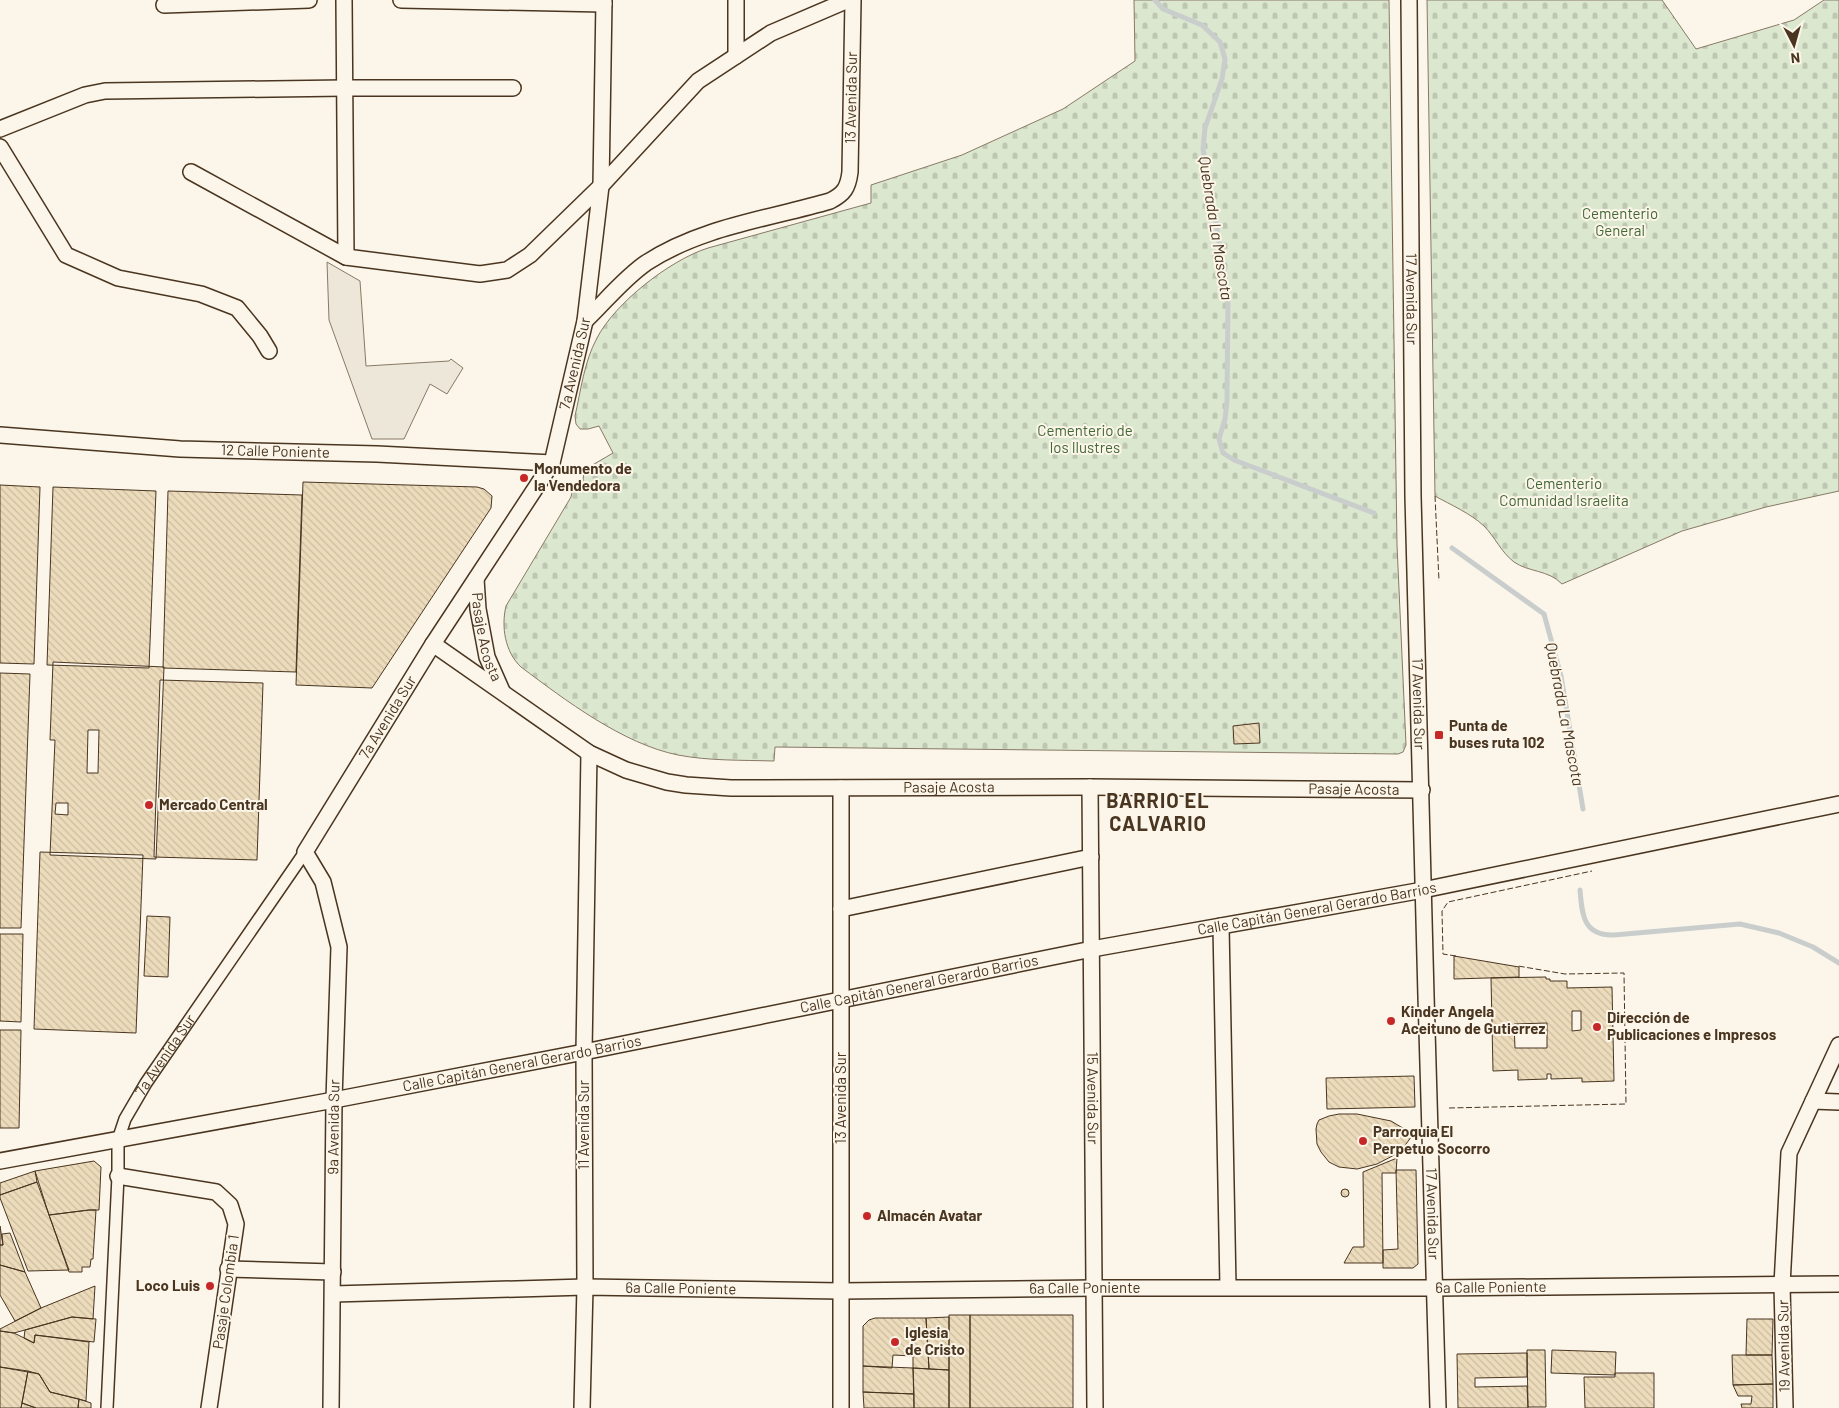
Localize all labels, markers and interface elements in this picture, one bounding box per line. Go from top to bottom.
north arrow [1769,20,1819,70]
text: N [1790,49,1801,67]
street label: 13 Avenida Sur [840,51,860,144]
water label: Quebrada La Mascota [1196,154,1237,301]
park label: Cementerio General [1582,204,1658,239]
street label: 17 Avenida Sur [1403,253,1422,346]
street label: 7a Avenida Sur [555,316,593,411]
park label: Cementerio de los Ilustres [1037,421,1133,456]
street label: 12 Calle Poniente [221,440,330,461]
place label: Monumento de la Vendedora [534,459,632,494]
marker: Monumento de la Vendedora [518,472,530,484]
park label: Cementerio Comunidad Israelita [1499,474,1629,509]
street label: Pasaje Acosta [469,592,507,684]
water label: Quebrada La Mascota [1542,641,1589,787]
street label: 17 Avenida Sur [1409,658,1430,751]
street label: 7a Avenida Sur [355,672,420,762]
place label: Punta de buses ruta 102 [1449,716,1545,751]
marker: Punta de buses ruta 102 [1433,729,1445,741]
street label: Pasaje Acosta [903,777,995,796]
street label: Pasaje Acosta [1308,779,1400,798]
district label: BARRIO EL CALVARIO [1106,788,1210,835]
place label: Mercado Central [159,795,268,813]
marker: Mercado Central [143,799,155,811]
street label: Calle Capitán General Gerardo Barrios [1196,877,1438,938]
street label: Calle Capitán General Gerardo Barrios [798,950,1040,1016]
place label: Kinder Angela Aceituno de Gutierrez [1401,1002,1545,1037]
place label: Dirección de Publicaciones e Impresos [1607,1008,1777,1043]
street label: 7a Avenida Sur [131,1010,199,1099]
marker: Kinder Angela Aceituno de Gutierrez [1385,1015,1397,1027]
marker: Dirección de Publicaciones e Impresos [1591,1021,1603,1033]
street label: Calle Capitán General Gerardo Barrios [401,1031,643,1095]
street label: 13 Avenida Sur [831,1051,849,1144]
street label: 15 Avenida Sur [1084,1052,1103,1145]
street label: 9a Avenida Sur [323,1079,343,1175]
street label: 11 Avenida Sur [574,1079,592,1170]
place label: Parroquia El Perpetuo Socorro [1373,1122,1490,1157]
marker: Parroquia El Perpetuo Socorro [1357,1135,1369,1147]
street label: 17 Avenida Sur [1423,1167,1444,1260]
place label: Almacén Avatar [877,1206,983,1224]
marker: Almacén Avatar [861,1210,873,1222]
street label: Pasaje Colombia 1 [208,1234,242,1350]
place label: Loco Luis [136,1276,200,1294]
street label: 6a Calle Poniente [1435,1277,1546,1296]
street label: 6a Calle Poniente [625,1278,737,1297]
street label: 6a Calle Poniente [1029,1278,1140,1297]
marker: Loco Luis [204,1280,216,1292]
street label: 19 Avenida Sur [1773,1299,1793,1392]
place label: Iglesia de Cristo [905,1323,965,1358]
marker: Iglesia de Cristo [889,1336,901,1348]

